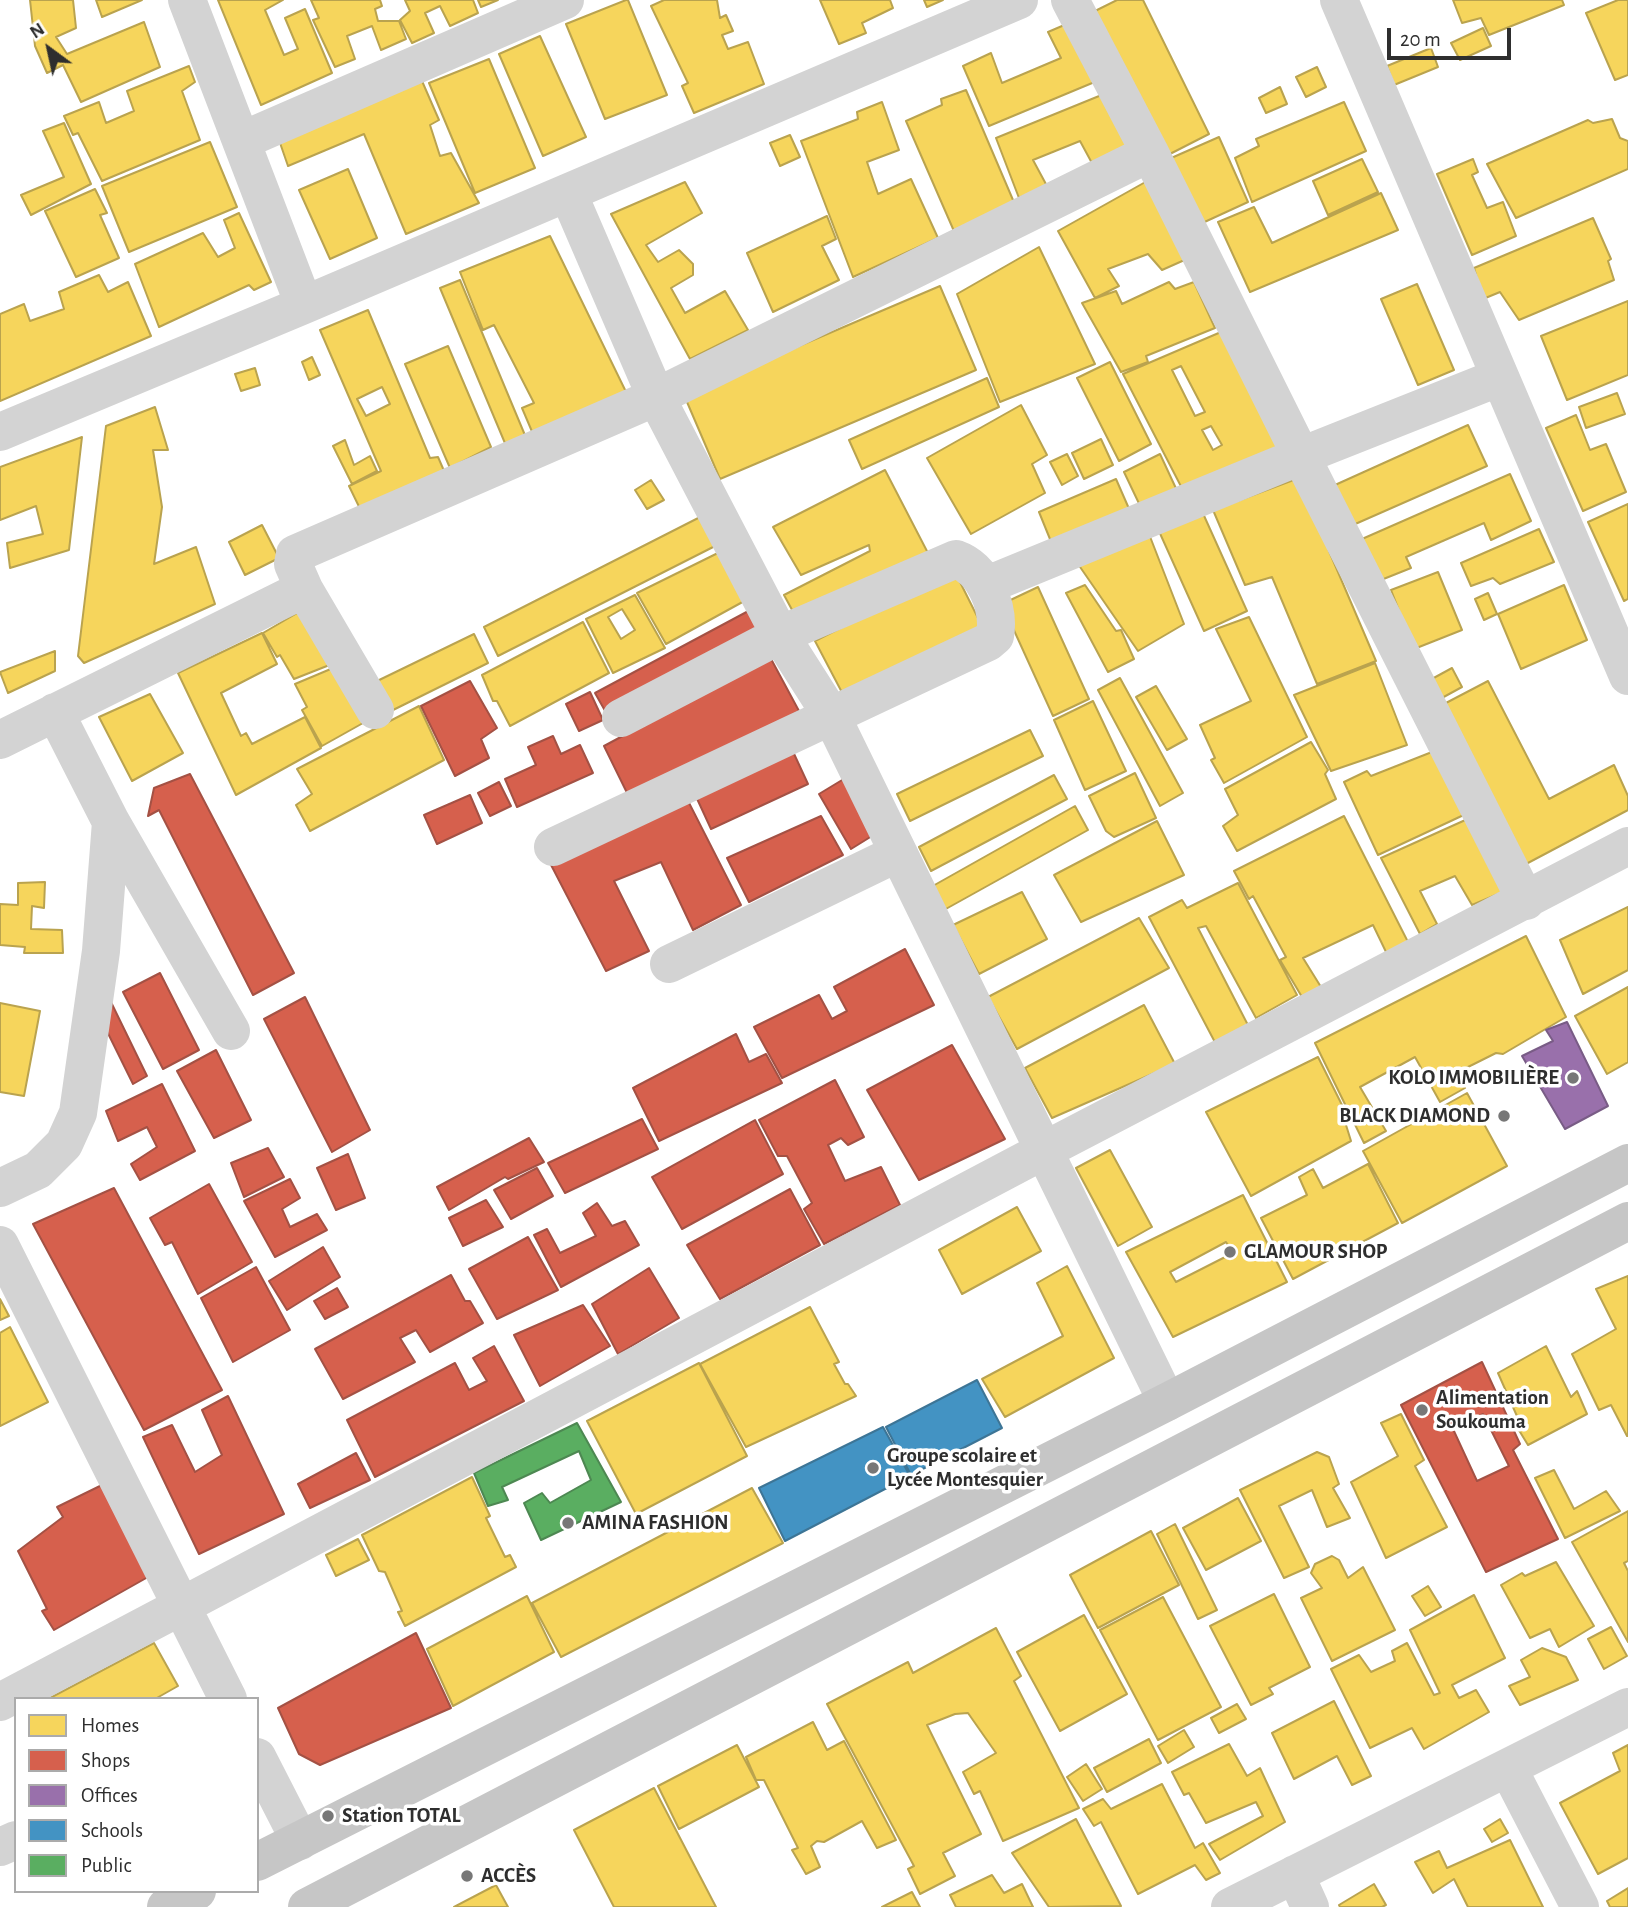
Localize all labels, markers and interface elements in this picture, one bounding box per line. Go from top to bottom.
north arrow [14,14,84,84]
scale bar [1390,14,1514,58]
text: N [27,19,48,43]
text: 20 m [1400,29,1441,50]
place label: KOLO IMMOBILIÈRE [1388,1065,1559,1091]
marker: KOLO IMMOBILIÈRE [1565,1070,1581,1086]
place label: BLACK DIAMOND [1339,1103,1490,1129]
marker: BLACK DIAMOND [1496,1108,1512,1124]
place label: GLAMOUR SHOP [1244,1239,1387,1265]
marker: GLAMOUR SHOP [1222,1244,1238,1260]
place label: Alimentation Soukouma [1436,1385,1549,1435]
marker: Alimentation Soukouma [1414,1402,1430,1418]
place label: Groupe scolaire et Lycée Montesquier [887,1443,1043,1493]
marker: Groupe scolaire et Lycée Montesquier [865,1460,881,1476]
place label: AMINA FASHION [582,1510,729,1536]
marker: AMINA FASHION [560,1515,576,1531]
legend [14,1697,259,1893]
text: Homes [81,1715,139,1736]
text: Shops [81,1750,130,1771]
text: Offices [81,1785,138,1806]
place label: Station TOTAL [342,1803,461,1829]
marker: Station TOTAL [320,1808,336,1824]
text: Schools [81,1820,143,1841]
text: Public [81,1855,131,1876]
place label: ACCÈS [481,1863,536,1889]
marker: ACCÈS [459,1868,475,1884]

